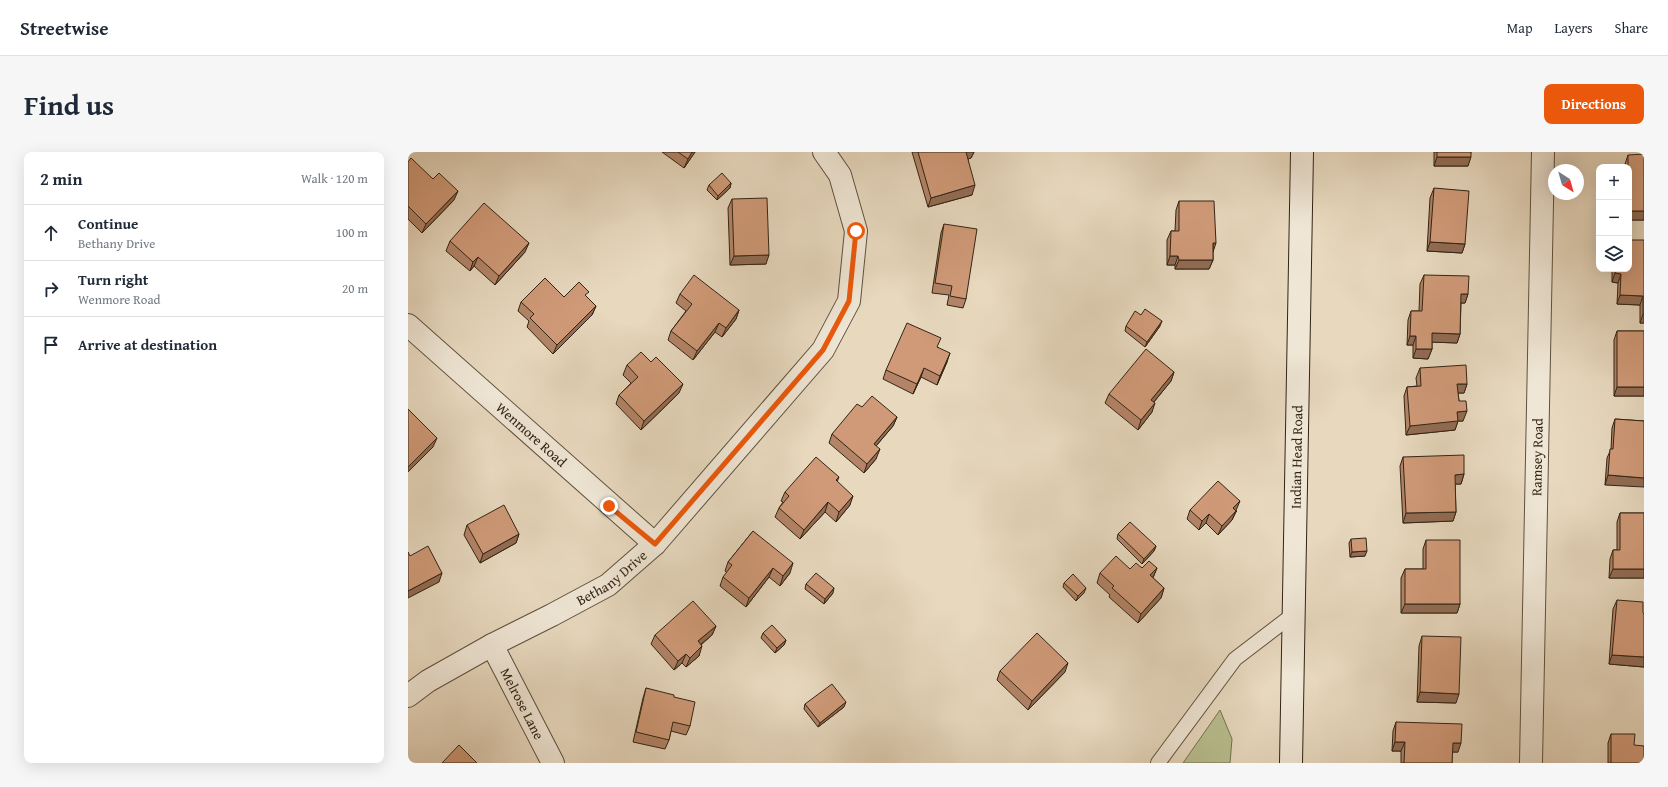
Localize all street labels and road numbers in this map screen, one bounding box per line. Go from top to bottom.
street label: Wenmore Road [492,397,572,472]
street label: Indian Head Road [1286,405,1307,509]
street label: Ramsey Road [1526,418,1548,496]
street label: Bethany Drive [573,545,652,610]
street label: Melrose Lane [496,664,549,743]

